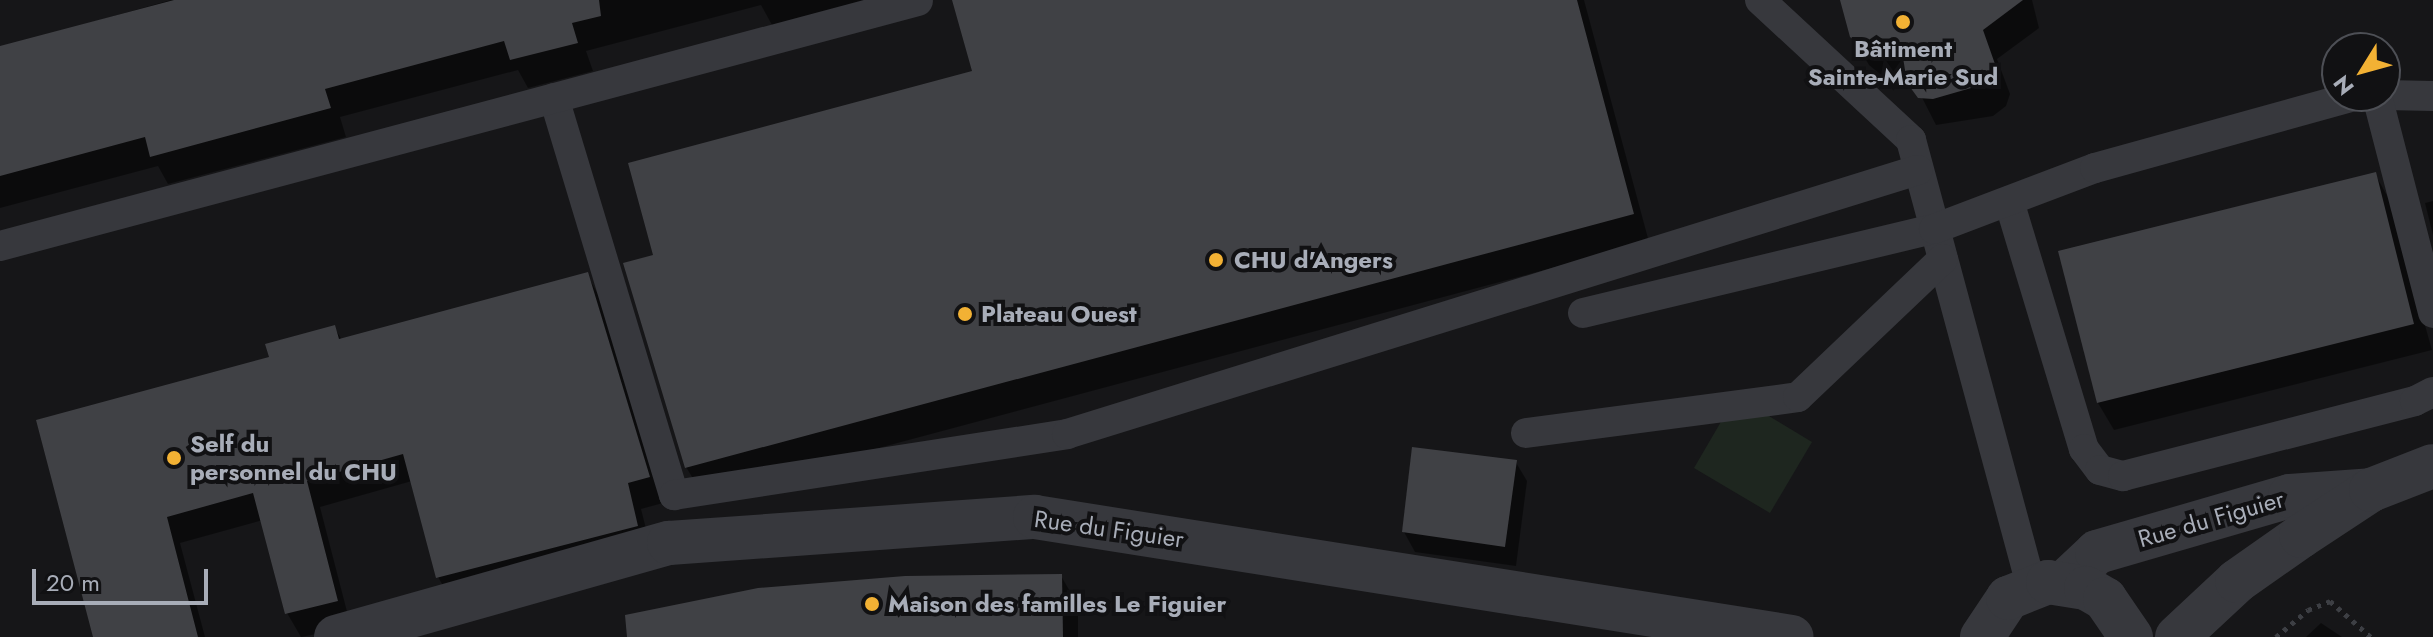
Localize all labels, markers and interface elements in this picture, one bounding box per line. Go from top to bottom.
marker: Bâtiment Sainte-Marie Sud [1894,13,1912,31]
north arrow [2321,32,2401,112]
place label: Bâtiment Sainte-Marie Sud [1808,35,1998,91]
text: N [2325,69,2361,102]
place label: CHU d'Angers [1234,246,1393,274]
marker: CHU d'Angers [1205,249,1227,271]
place label: Plateau Ouest [981,300,1137,328]
marker: Plateau Ouest [956,305,974,323]
place label: Self du personnel du CHU [190,430,397,486]
marker: Self du personnel du CHU [165,449,183,467]
street label: Rue du Figuier [2135,484,2287,554]
street label: Rue du Figuier [1033,504,1185,554]
scale bar [36,553,212,603]
text: 20 m [46,565,100,600]
place label: Maison des familles Le Figuier [888,590,1226,618]
marker: Maison des familles Le Figuier [863,595,881,613]

